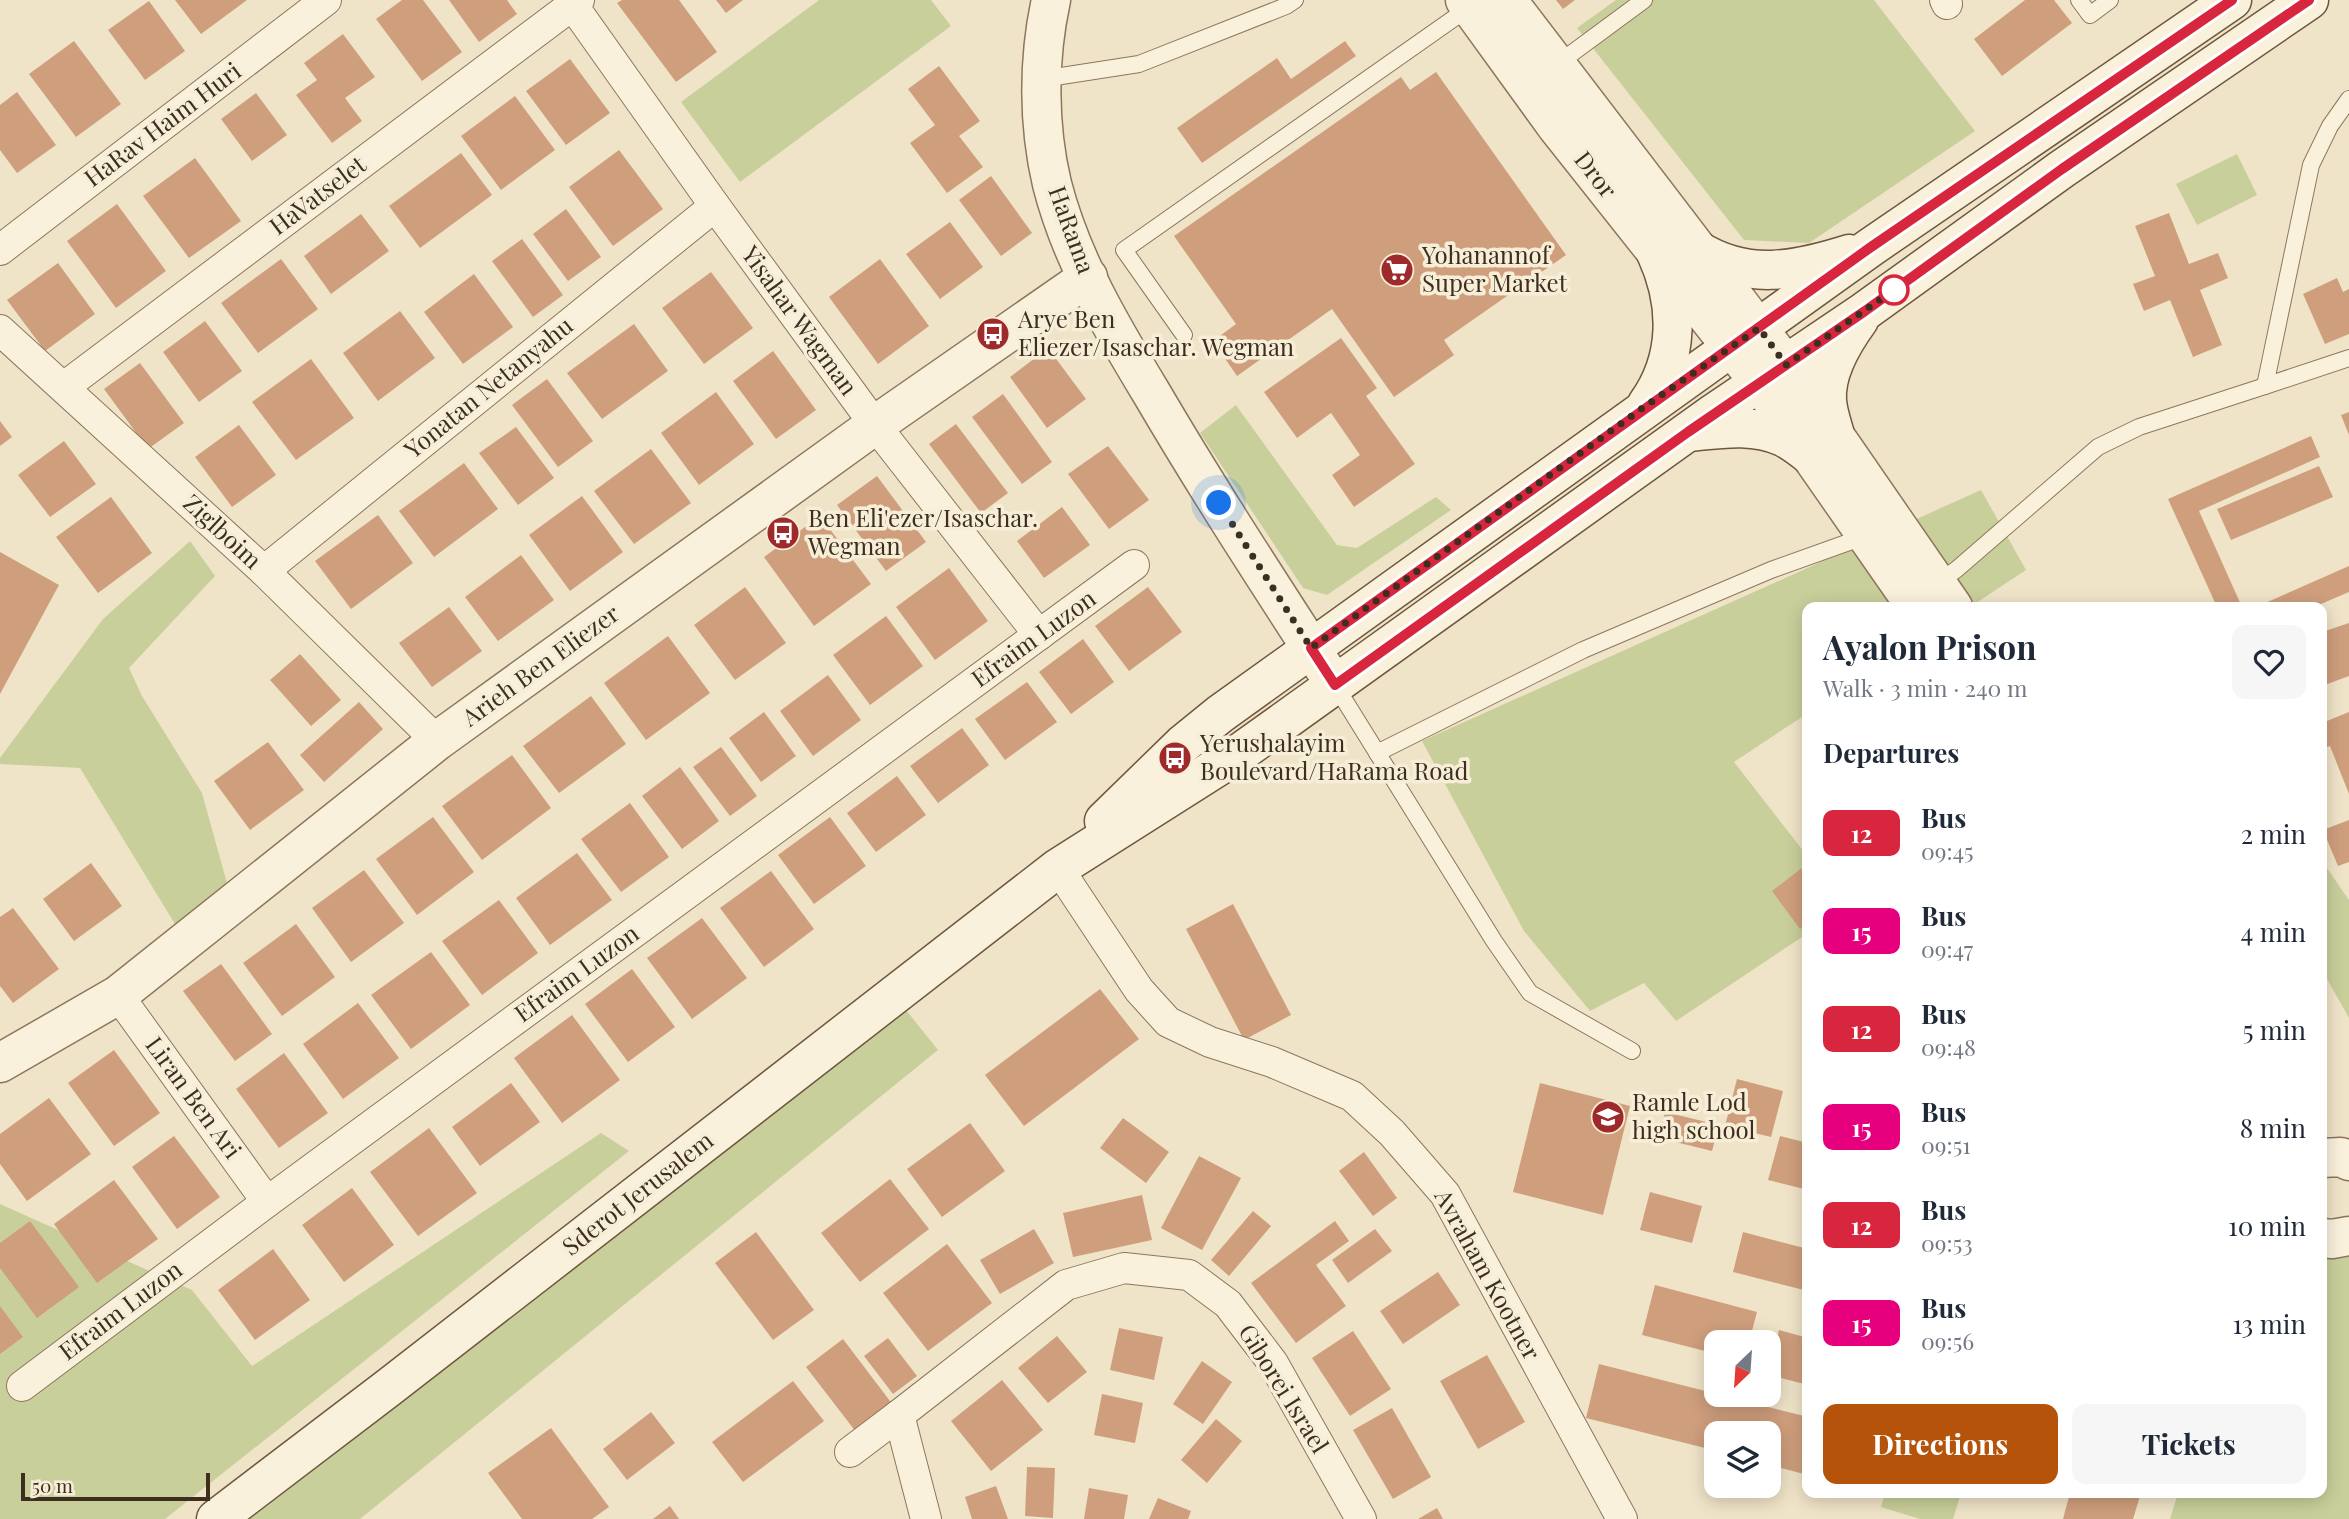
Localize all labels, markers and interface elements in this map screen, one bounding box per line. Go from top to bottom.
street label: HaRav Haim Huri [77,54,247,193]
street label: Dror [1568,144,1625,204]
street label: HaVatselet [262,147,372,241]
street label: HaRama [1042,181,1103,277]
street label: Yisahar Wagman [735,238,866,401]
place label: Yohanannof Super Market [1421,238,1568,298]
supermarket icon: Yohanannof Super Market [1378,251,1416,289]
unlabelled marker [1879,275,1909,305]
place label: Arye Ben Eliezer/Isaschar. Wegman [1017,302,1294,362]
street label: Yonatan Netanyahu [396,309,579,465]
bus stop icon: Arye Ben Eliezer/Isaschar. Wegman [974,315,1012,353]
your location [1201,485,1236,520]
street label: Ziglboim [177,486,269,575]
place label: Ben Eli'ezer/Isaschar. Wegman [807,501,1038,561]
bus stop icon: Ben Eli'ezer/Isaschar. Wegman [764,514,802,552]
street label: Efraim Luzon [964,581,1101,693]
street label: Arieh Ben Eliezer [454,596,625,733]
text: Ayalon Prison [1823,624,2037,668]
button: heart [2232,625,2306,699]
text: Walk · 3 min · 240 m [1823,672,2027,703]
place label: Yerushalayim Boulevard/HaRama Road [1199,726,1468,786]
text: Departures [1823,735,1959,770]
bus stop icon: Yerushalayim Boulevard/HaRama Road [1156,739,1194,777]
text: Bus [1921,800,1966,835]
text: 2 min [2241,816,2306,851]
text: 12 [1851,817,1872,849]
text: 09:45 [1921,835,1974,866]
text: Bus [1921,898,1966,933]
text: 4 min [2240,914,2306,949]
text: 15 [1852,915,1871,947]
street label: Efraim Luzon [507,916,644,1028]
text: 09:47 [1921,933,1973,964]
text: Bus [1921,996,1966,1031]
text: 5 min [2243,1012,2306,1047]
text: 12 [1851,1013,1872,1045]
street label: Liran Ben Ari [140,1029,250,1164]
text: 09:48 [1921,1031,1976,1062]
place label: Ramle Lod high school [1632,1085,1755,1145]
text: Bus [1921,1094,1966,1129]
school or university icon: Ramle Lod high school [1589,1098,1627,1136]
text: 8 min [2240,1110,2306,1145]
text: 15 [1852,1111,1871,1143]
street label: Sderot Jerusalem [555,1123,719,1261]
text: 09:51 [1921,1129,1971,1160]
street label: Avraham Kootner [1428,1182,1549,1365]
text: Bus [1921,1192,1966,1227]
text: 10 min [2228,1208,2306,1243]
text: 12 [1851,1209,1872,1241]
text: 09:53 [1921,1227,1973,1258]
street label: Efraim Luzon [52,1253,188,1366]
text: Bus [1921,1290,1966,1325]
text: 13 min [2232,1306,2306,1341]
text: 15 [1852,1307,1871,1339]
street label: Giborei Israel [1232,1317,1337,1459]
text: 09:56 [1921,1325,1974,1356]
north arrow [1704,1330,1782,1407]
map controls [1704,1330,1781,1498]
button: Directions [1823,1404,2058,1484]
button: Tickets [2072,1404,2306,1484]
button: layers [1704,1421,1781,1498]
scale bar [21,1470,210,1502]
text: 50 m [32,1472,73,1498]

